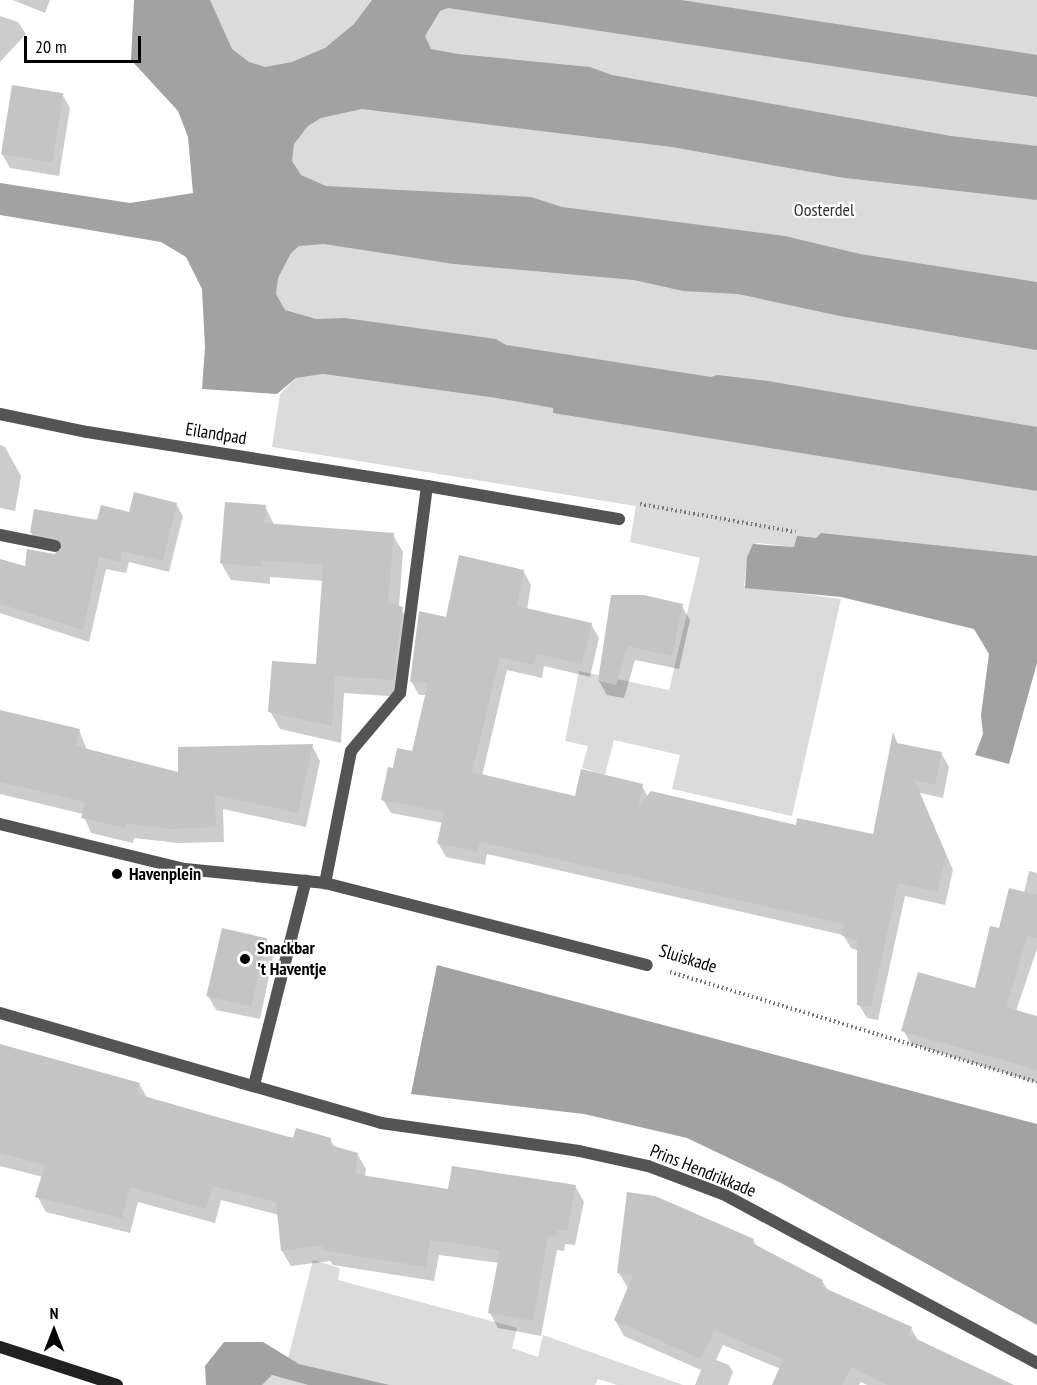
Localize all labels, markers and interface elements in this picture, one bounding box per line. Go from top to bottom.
scale bar [27,24,144,62]
text: 20 m [35,35,67,58]
park label: Oosterdel [794,199,854,221]
street label: Eilandpad [184,419,248,449]
place label: Havenplein [129,863,201,885]
marker: Havenplein [110,867,124,881]
place label: Snackbar 't Haventje [257,938,327,980]
street label: Sluiskade [657,940,719,978]
marker: Snackbar 't Haventje [238,952,252,966]
street label: Prins Hendrikkade [647,1140,759,1202]
north arrow [24,1301,84,1361]
text: N [50,1303,58,1323]

